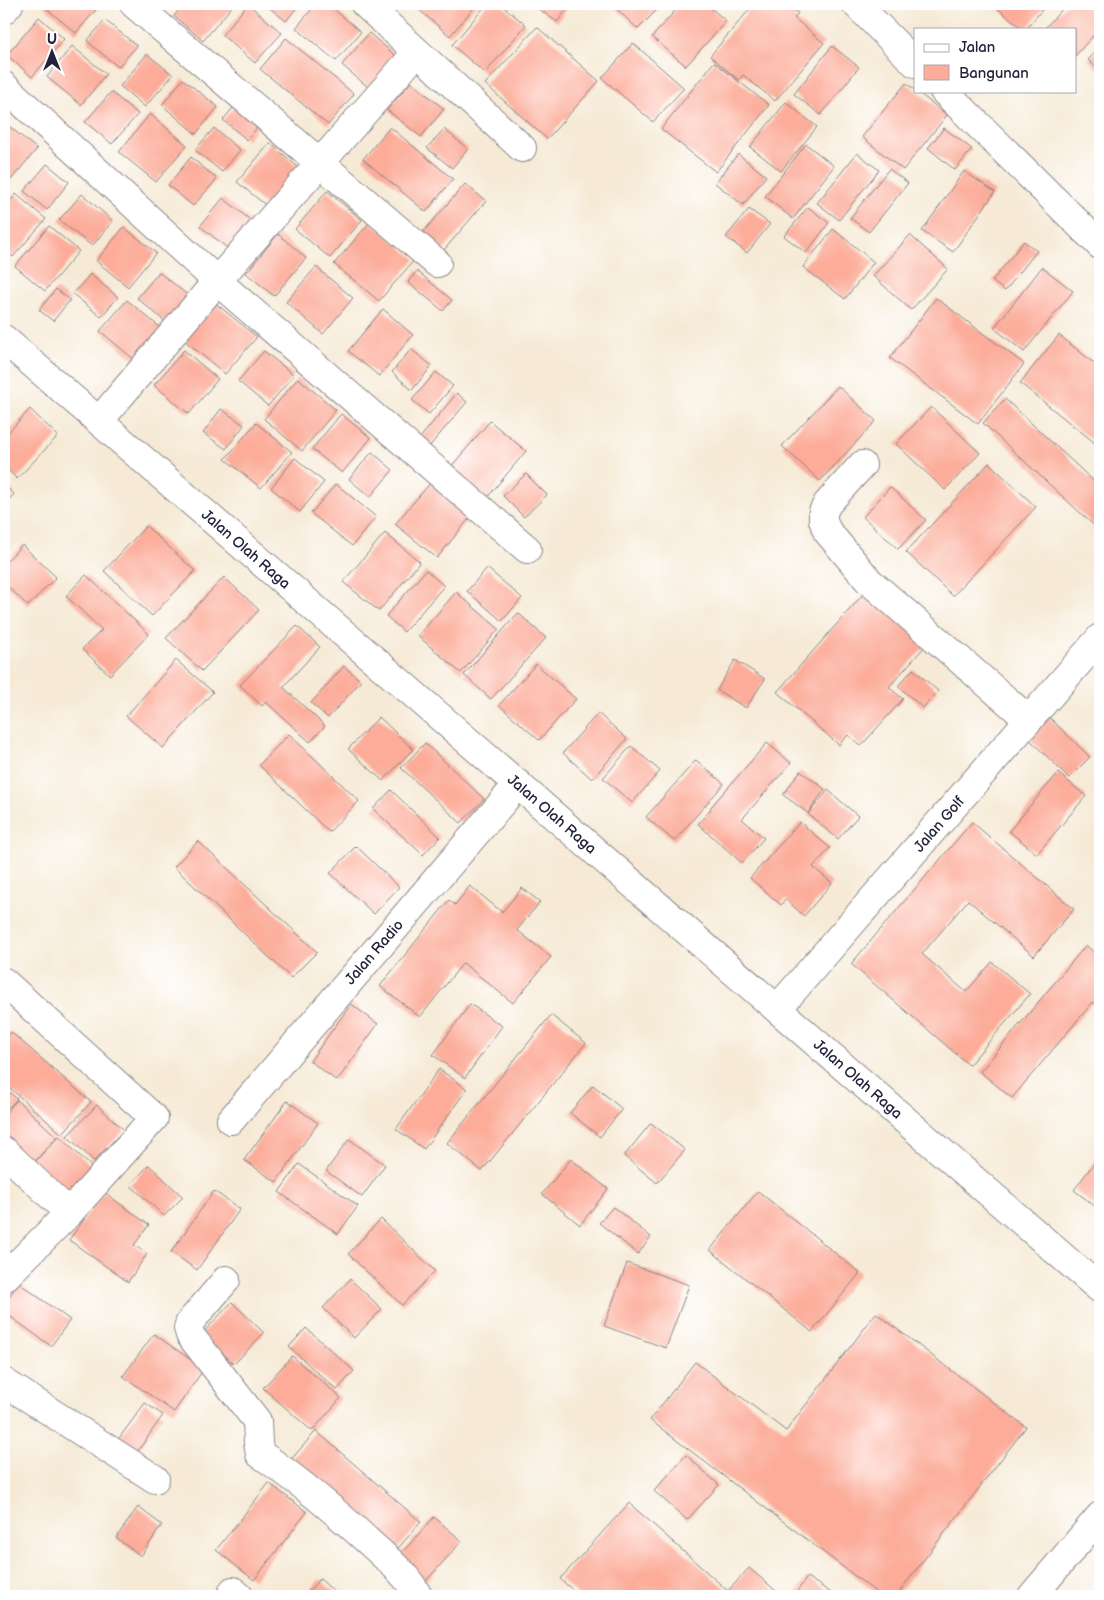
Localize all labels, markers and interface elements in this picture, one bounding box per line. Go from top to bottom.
north arrow [28,28,78,78]
legend [914,28,1076,92]
text: U [47,31,57,48]
text: Jalan [959,38,995,57]
text: Bangunan [959,64,1029,83]
street label: Jalan Olah Raga [197,505,294,593]
street label: Jalan Olah Raga [503,770,600,858]
street label: Jalan Golf [910,792,969,856]
street label: Jalan Radio [341,916,408,989]
street label: Jalan Olah Raga [809,1035,906,1123]

